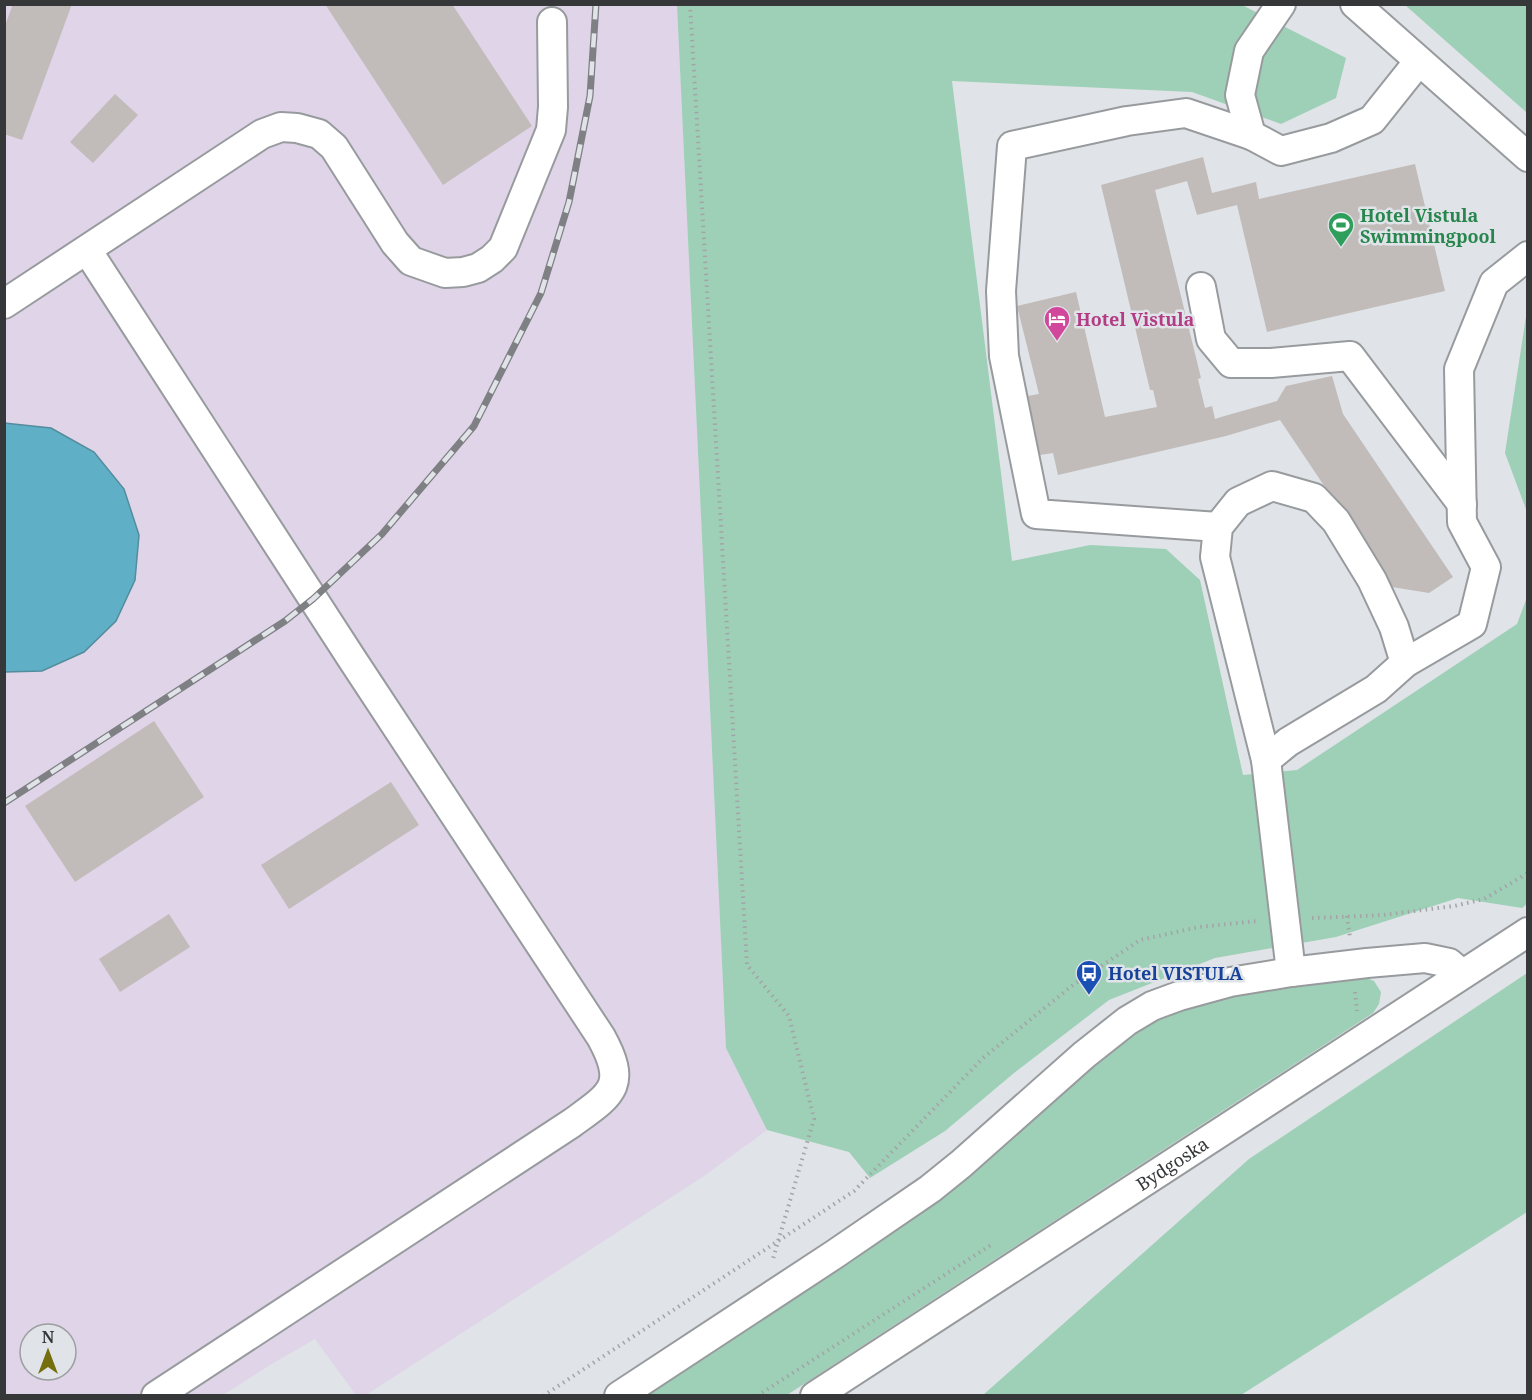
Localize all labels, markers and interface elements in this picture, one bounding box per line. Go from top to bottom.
place label: Hotel Vistula Swimmingpool [1360,203,1497,248]
sports icon: Hotel Vistula Swimmingpool [1326,210,1356,248]
hotel icon: Hotel Vistula [1042,304,1072,342]
place label: Hotel Vistula [1076,307,1195,331]
bus stop icon: Hotel VISTULA [1074,958,1104,996]
place label: Hotel VISTULA [1108,961,1243,985]
street label: Bydgoska [1131,1131,1213,1196]
north arrow [18,1322,78,1382]
text: N [42,1326,55,1348]

